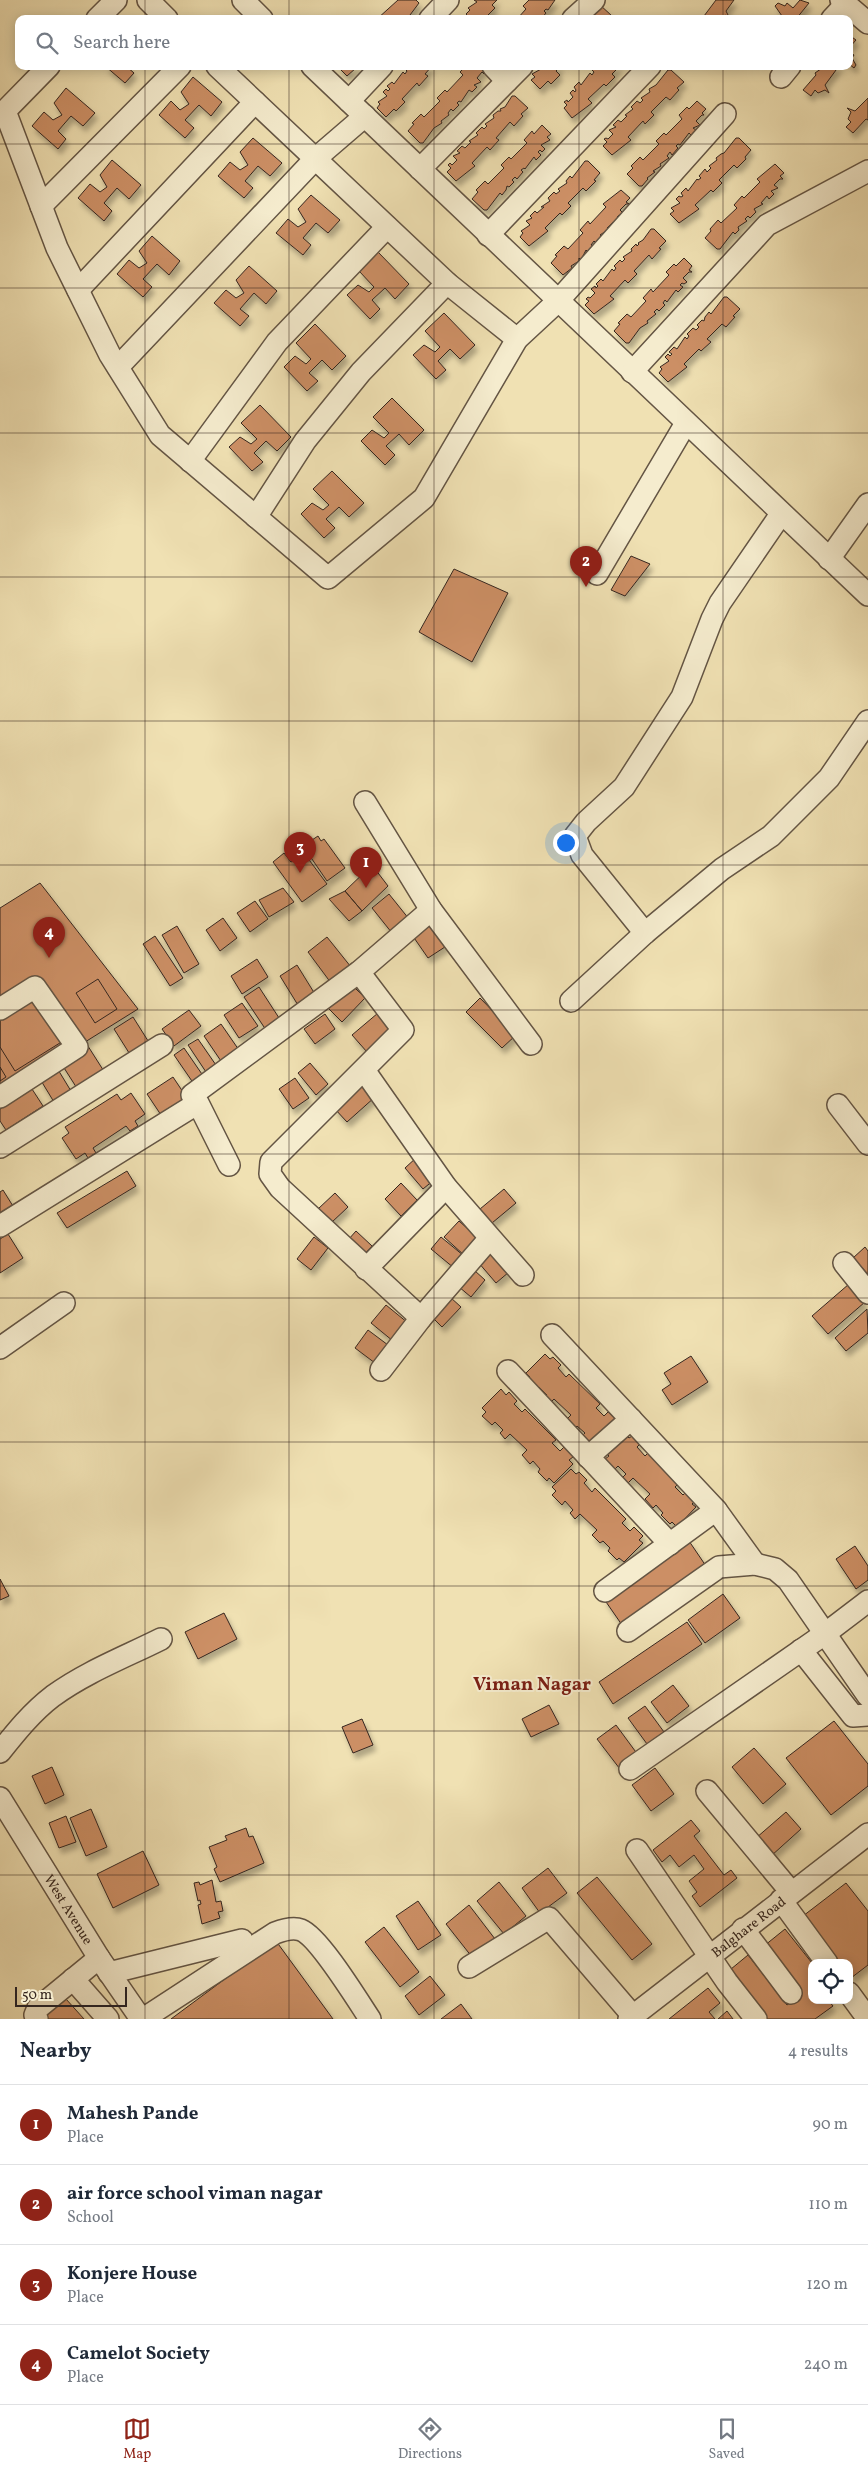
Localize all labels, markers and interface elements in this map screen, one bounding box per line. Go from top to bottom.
search box [15,15,853,70]
icon: search [33,29,61,57]
text: Search here [73,30,170,56]
pin: 2 [570,546,602,587]
your location [553,830,579,856]
pin: 3 [284,832,316,873]
pin: 1 [350,847,382,888]
pin: 4 [33,917,65,958]
district label: Viman Nagar [473,1672,591,1698]
street label: West Avenue [39,1872,97,1949]
street label: Balghare Road [708,1893,791,1963]
map controls [808,1959,853,2004]
button: locate [808,1959,853,2004]
scale bar [15,1984,128,2007]
text: 50 m [22,1986,52,2005]
text: Nearby [20,2037,91,2066]
text: 4 results [788,2041,848,2063]
text: Mahesh Pande [67,2101,199,2127]
text: 1 [33,2114,39,2136]
text: 90 m [812,2114,848,2136]
text: Place [67,2127,104,2149]
text: air force school viman nagar [67,2181,323,2207]
text: 2 [32,2194,40,2216]
text: 110 m [809,2194,848,2216]
text: School [67,2207,114,2229]
text: Konjere House [67,2261,197,2287]
text: 3 [32,2274,40,2296]
text: 120 m [806,2274,848,2296]
text: Place [67,2287,104,2309]
text: Camelot Society [67,2341,210,2367]
text: 4 [31,2354,41,2376]
text: 240 m [804,2354,848,2376]
text: Place [67,2367,104,2389]
tab: Map [123,2415,151,2464]
tab: Directions [398,2415,462,2464]
tab: Saved [709,2415,745,2464]

